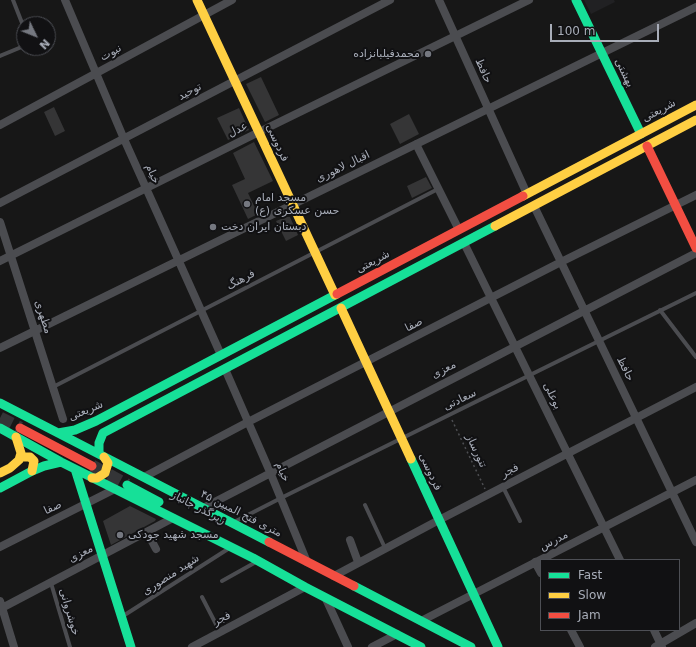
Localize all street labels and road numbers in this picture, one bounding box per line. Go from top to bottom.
street label: نبوت [98,42,124,64]
street label: بهشتی [611,56,637,90]
street label: حافظ [472,57,494,85]
street label: توحید [176,80,204,104]
street label: شریعتی [640,97,678,125]
street label: عدل [226,120,250,140]
street label: فردوسی [263,122,291,164]
street label: اقبال لاهوری [314,148,372,186]
street label: خیام [142,162,162,186]
street label: شریعتی [354,248,392,276]
street label: فرهنگ [225,267,257,293]
street label: مطهری [31,298,55,336]
street label: صفا [403,315,425,335]
street label: حافظ [613,354,637,384]
street label: معزی [429,358,459,382]
street label: بوعلی [540,380,564,412]
street label: سعادتی [441,386,479,414]
street label: شریعتی [67,398,105,424]
street label: تنورساز [463,432,489,470]
street label: فردوسی [416,451,444,493]
street label: خیام [272,460,292,484]
street label: فجر [499,461,521,481]
street label: ۴۵ متری فتح المبین [198,488,284,540]
street label: زیرگذر جانباز [169,489,227,527]
street label: صفا [42,498,64,518]
street label: مدرس [537,528,571,554]
street label: معزی [66,542,96,566]
street label: شهید منصوری [140,552,202,598]
street label: خوشروانی [56,587,82,637]
street label: فجر [211,609,233,629]

